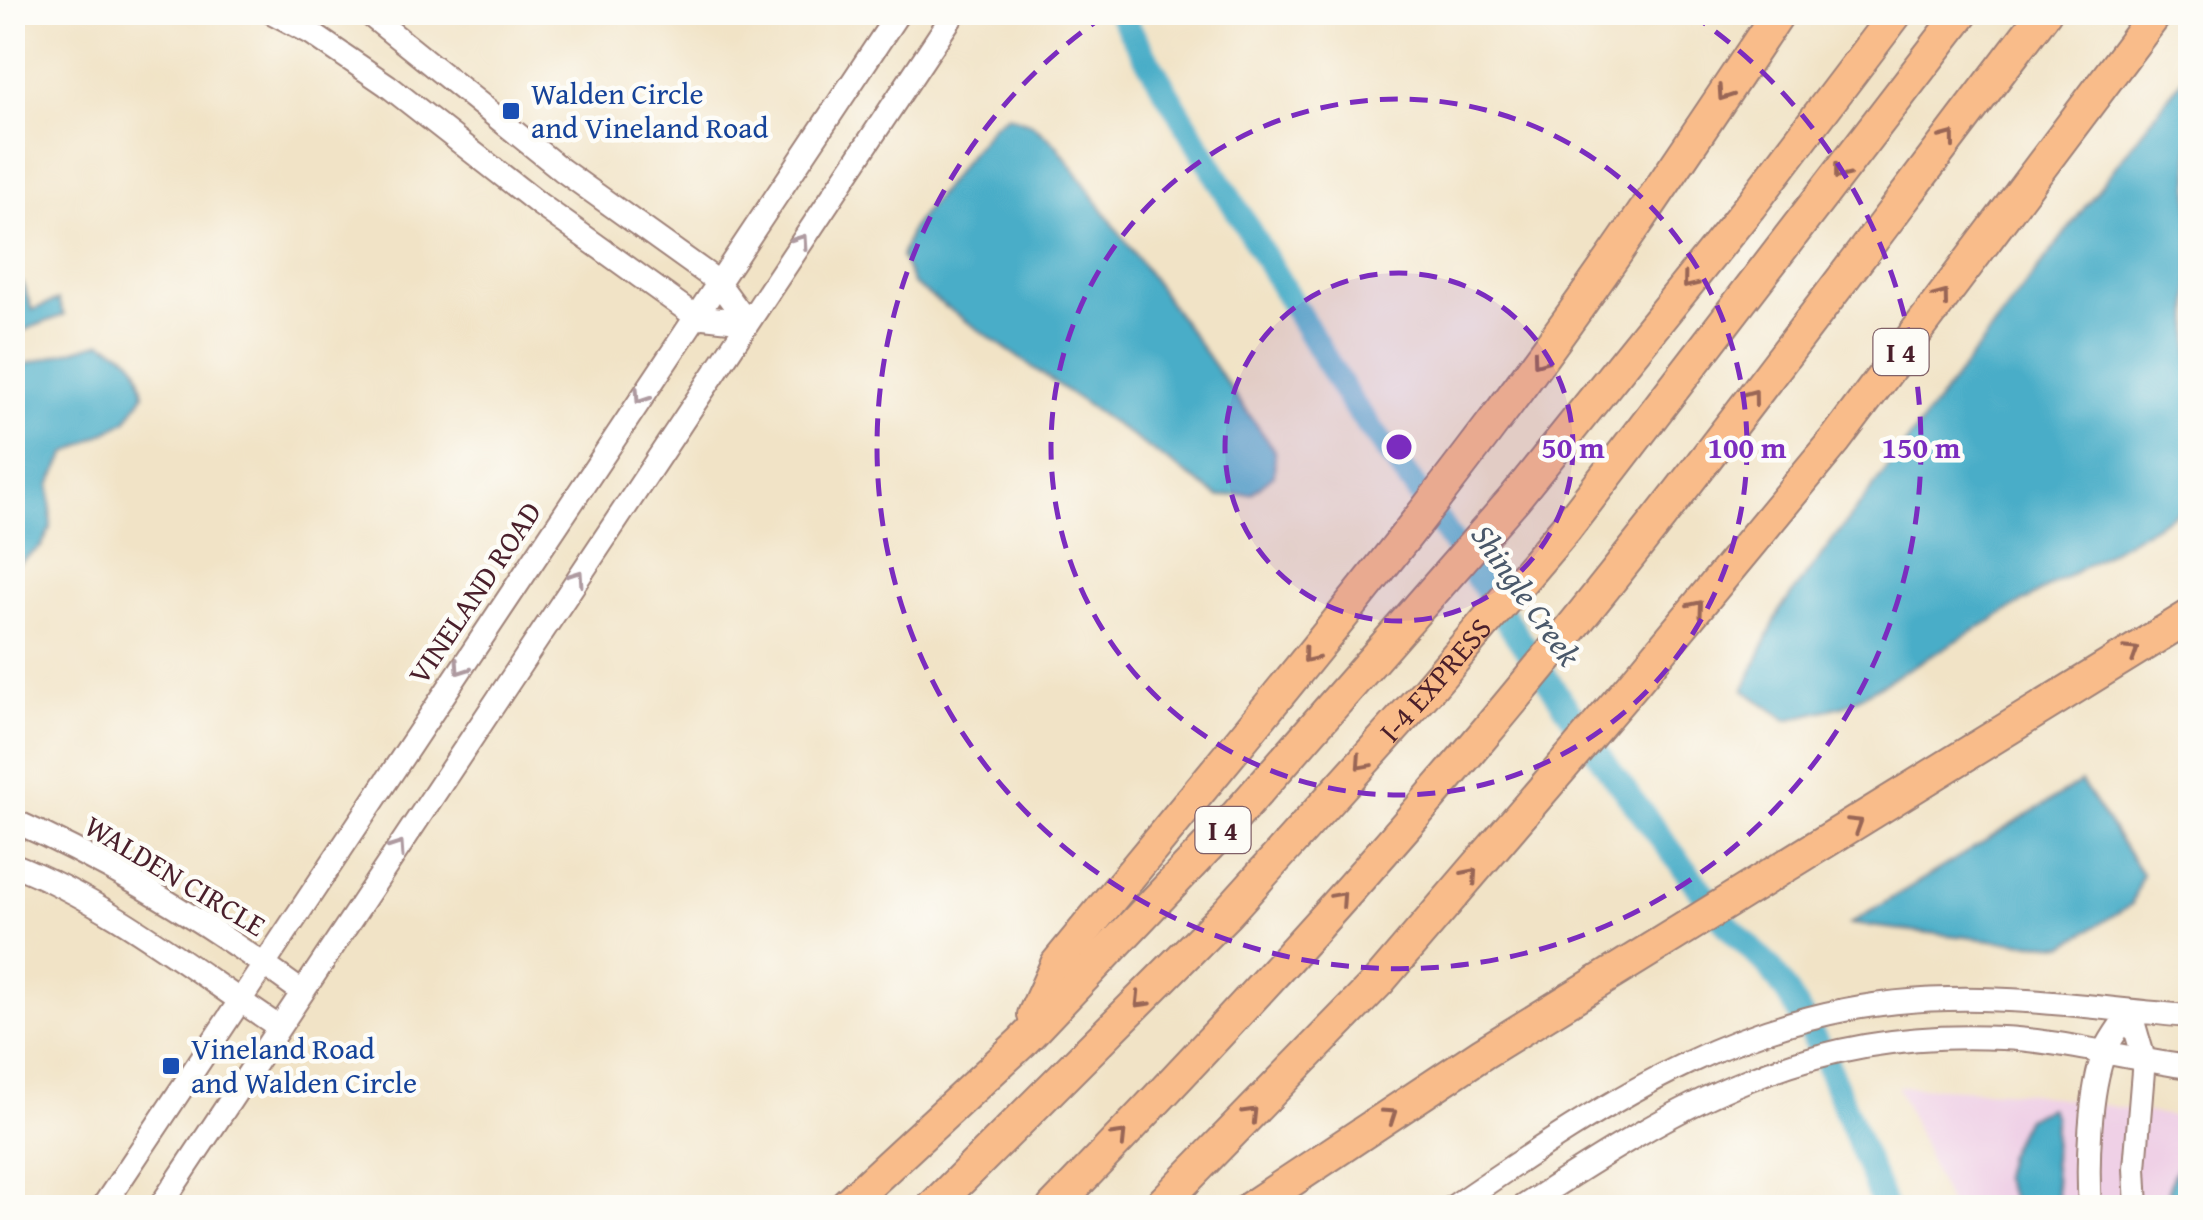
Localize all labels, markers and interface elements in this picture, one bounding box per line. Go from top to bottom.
place label: Walden Circle and Vineland Road [531,71,768,149]
one-way arrow [1718,83,1737,101]
marker: Walden Circle and Vineland Road [500,100,522,122]
one-way arrow [1938,131,1955,149]
one-way arrow [1834,162,1851,180]
one-way arrow [789,234,808,252]
one-way arrow [1683,271,1701,289]
one-way arrow [1931,290,1948,308]
road number: I 4 [1874,329,1928,375]
one-way arrow [1533,349,1550,367]
one-way arrow [635,385,653,404]
one-way arrow [1740,389,1757,407]
text: 50 m [1541,425,1605,469]
text: 100 m [1708,425,1787,469]
text: 150 m [1882,425,1961,469]
centre of rings [1381,429,1417,465]
street label: VINELAND ROAD [397,492,552,693]
water label: Shingle Creek [1460,514,1593,676]
one-way arrow [565,570,584,588]
one-way arrow [1685,600,1703,618]
street label: I-4 EXPRESS [1368,607,1501,751]
one-way arrow [1303,645,1321,663]
one-way arrow [2121,645,2139,664]
one-way arrow [455,656,473,675]
one-way arrow [1356,751,1374,770]
street label: WALDEN CIRCLE [77,804,274,947]
road number: I 4 [1196,807,1250,853]
one-way arrow [1845,817,1863,836]
one-way arrow [385,841,404,859]
one-way arrow [1459,868,1477,886]
one-way arrow [1328,891,1346,910]
one-way arrow [1134,990,1152,1008]
place label: Vineland Road and Walden Circle [191,1026,417,1104]
marker: Vineland Road and Walden Circle [160,1055,182,1077]
one-way arrow [1240,1107,1258,1126]
one-way arrow [1379,1108,1397,1127]
one-way arrow [1109,1131,1127,1149]

